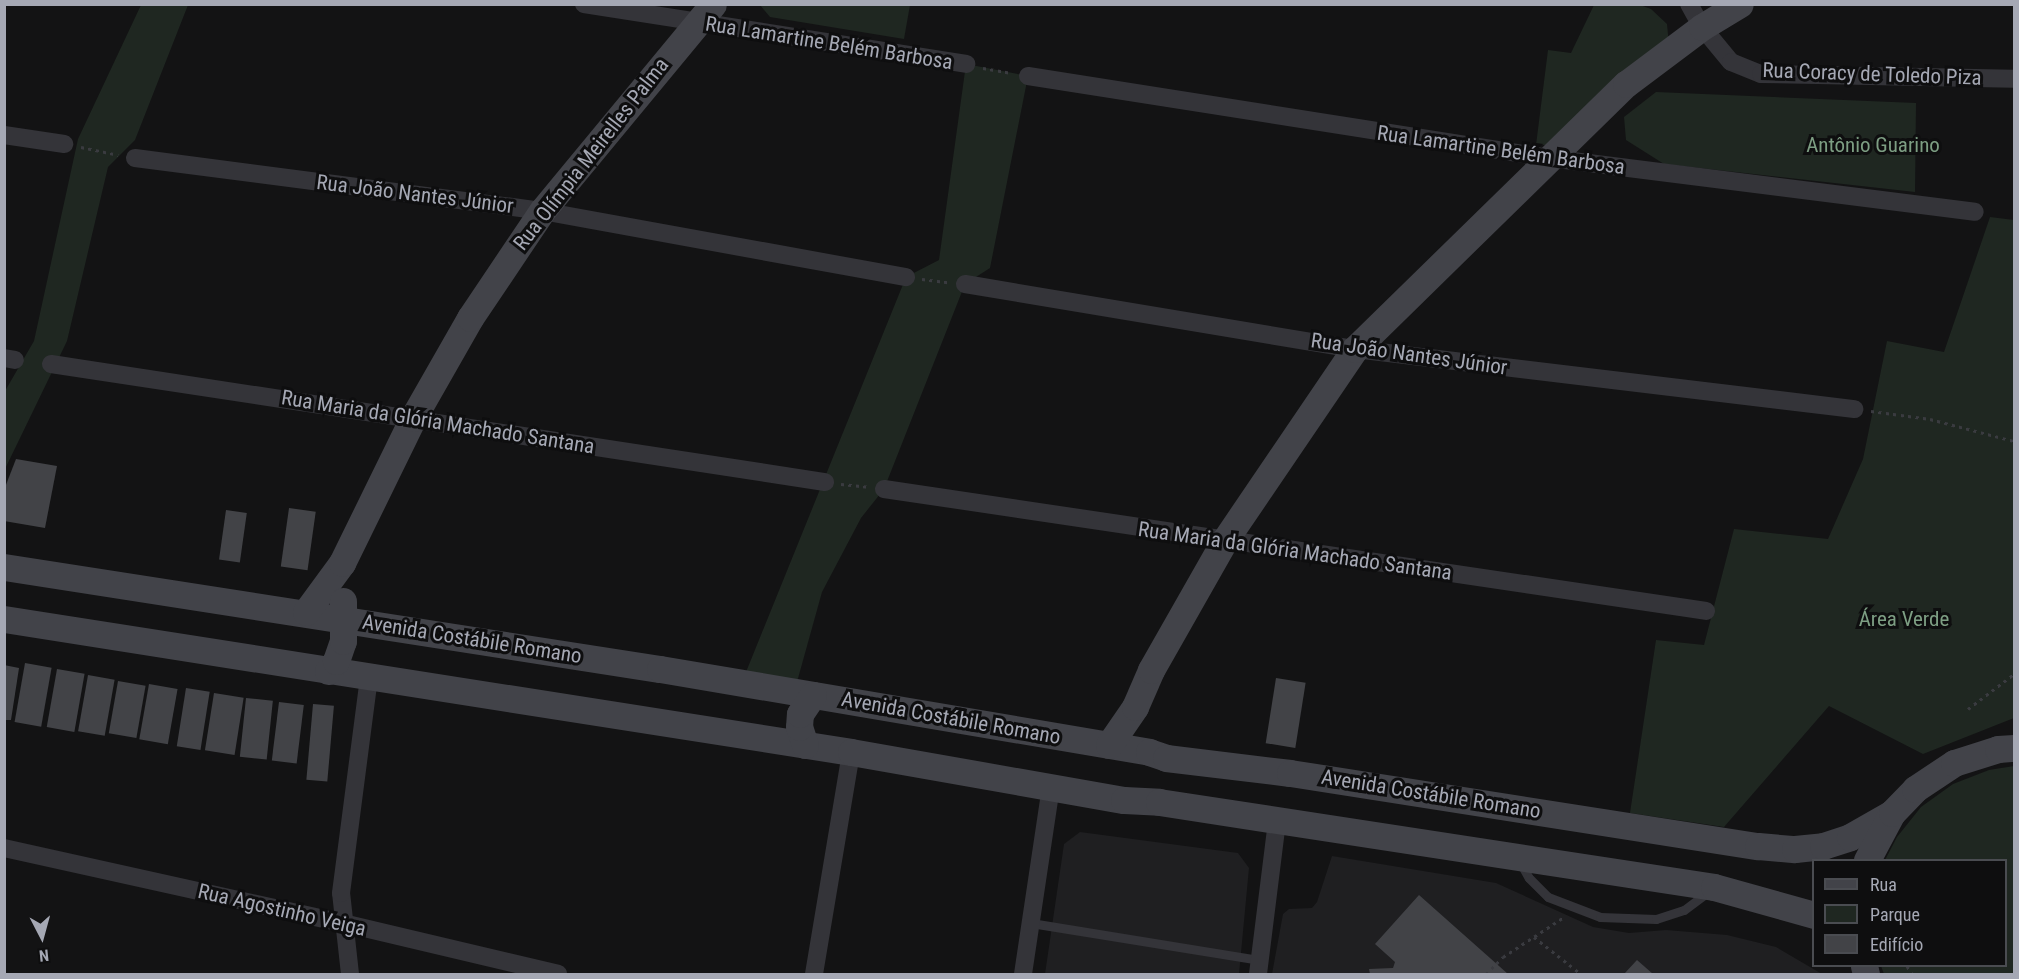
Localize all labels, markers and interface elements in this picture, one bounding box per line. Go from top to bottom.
street label: Rua Lamartine Belém Barbosa [704,11,954,75]
street label: Rua Olímpia Meirelles Palma [508,53,674,255]
street label: Rua Coracy de Toledo Piza [1762,58,1982,90]
street label: Rua Lamartine Belém Barbosa [1375,120,1627,180]
park label: Antônio Guarino [1806,132,1940,158]
street label: Rua João Nantes Júnior [315,169,515,219]
street label: Rua João Nantes Júnior [1309,328,1509,380]
street label: Rua Maria da Glória Machado Santana [280,385,596,459]
street label: Rua Maria da Glória Machado Santana [1136,516,1454,586]
park label: Área Verde [1859,606,1949,632]
street label: Avenida Costábile Romano [360,609,584,669]
street label: Avenida Costábile Romano [840,686,1062,750]
street label: Avenida Costábile Romano [1319,764,1543,824]
legend [1812,859,2007,967]
text: Rua [1870,874,1897,895]
street label: Rua Agostinho Veiga [195,878,369,942]
text: Parque [1870,904,1920,925]
north arrow [12,907,72,967]
text: Edifício [1870,934,1923,955]
text: N [38,945,50,965]

